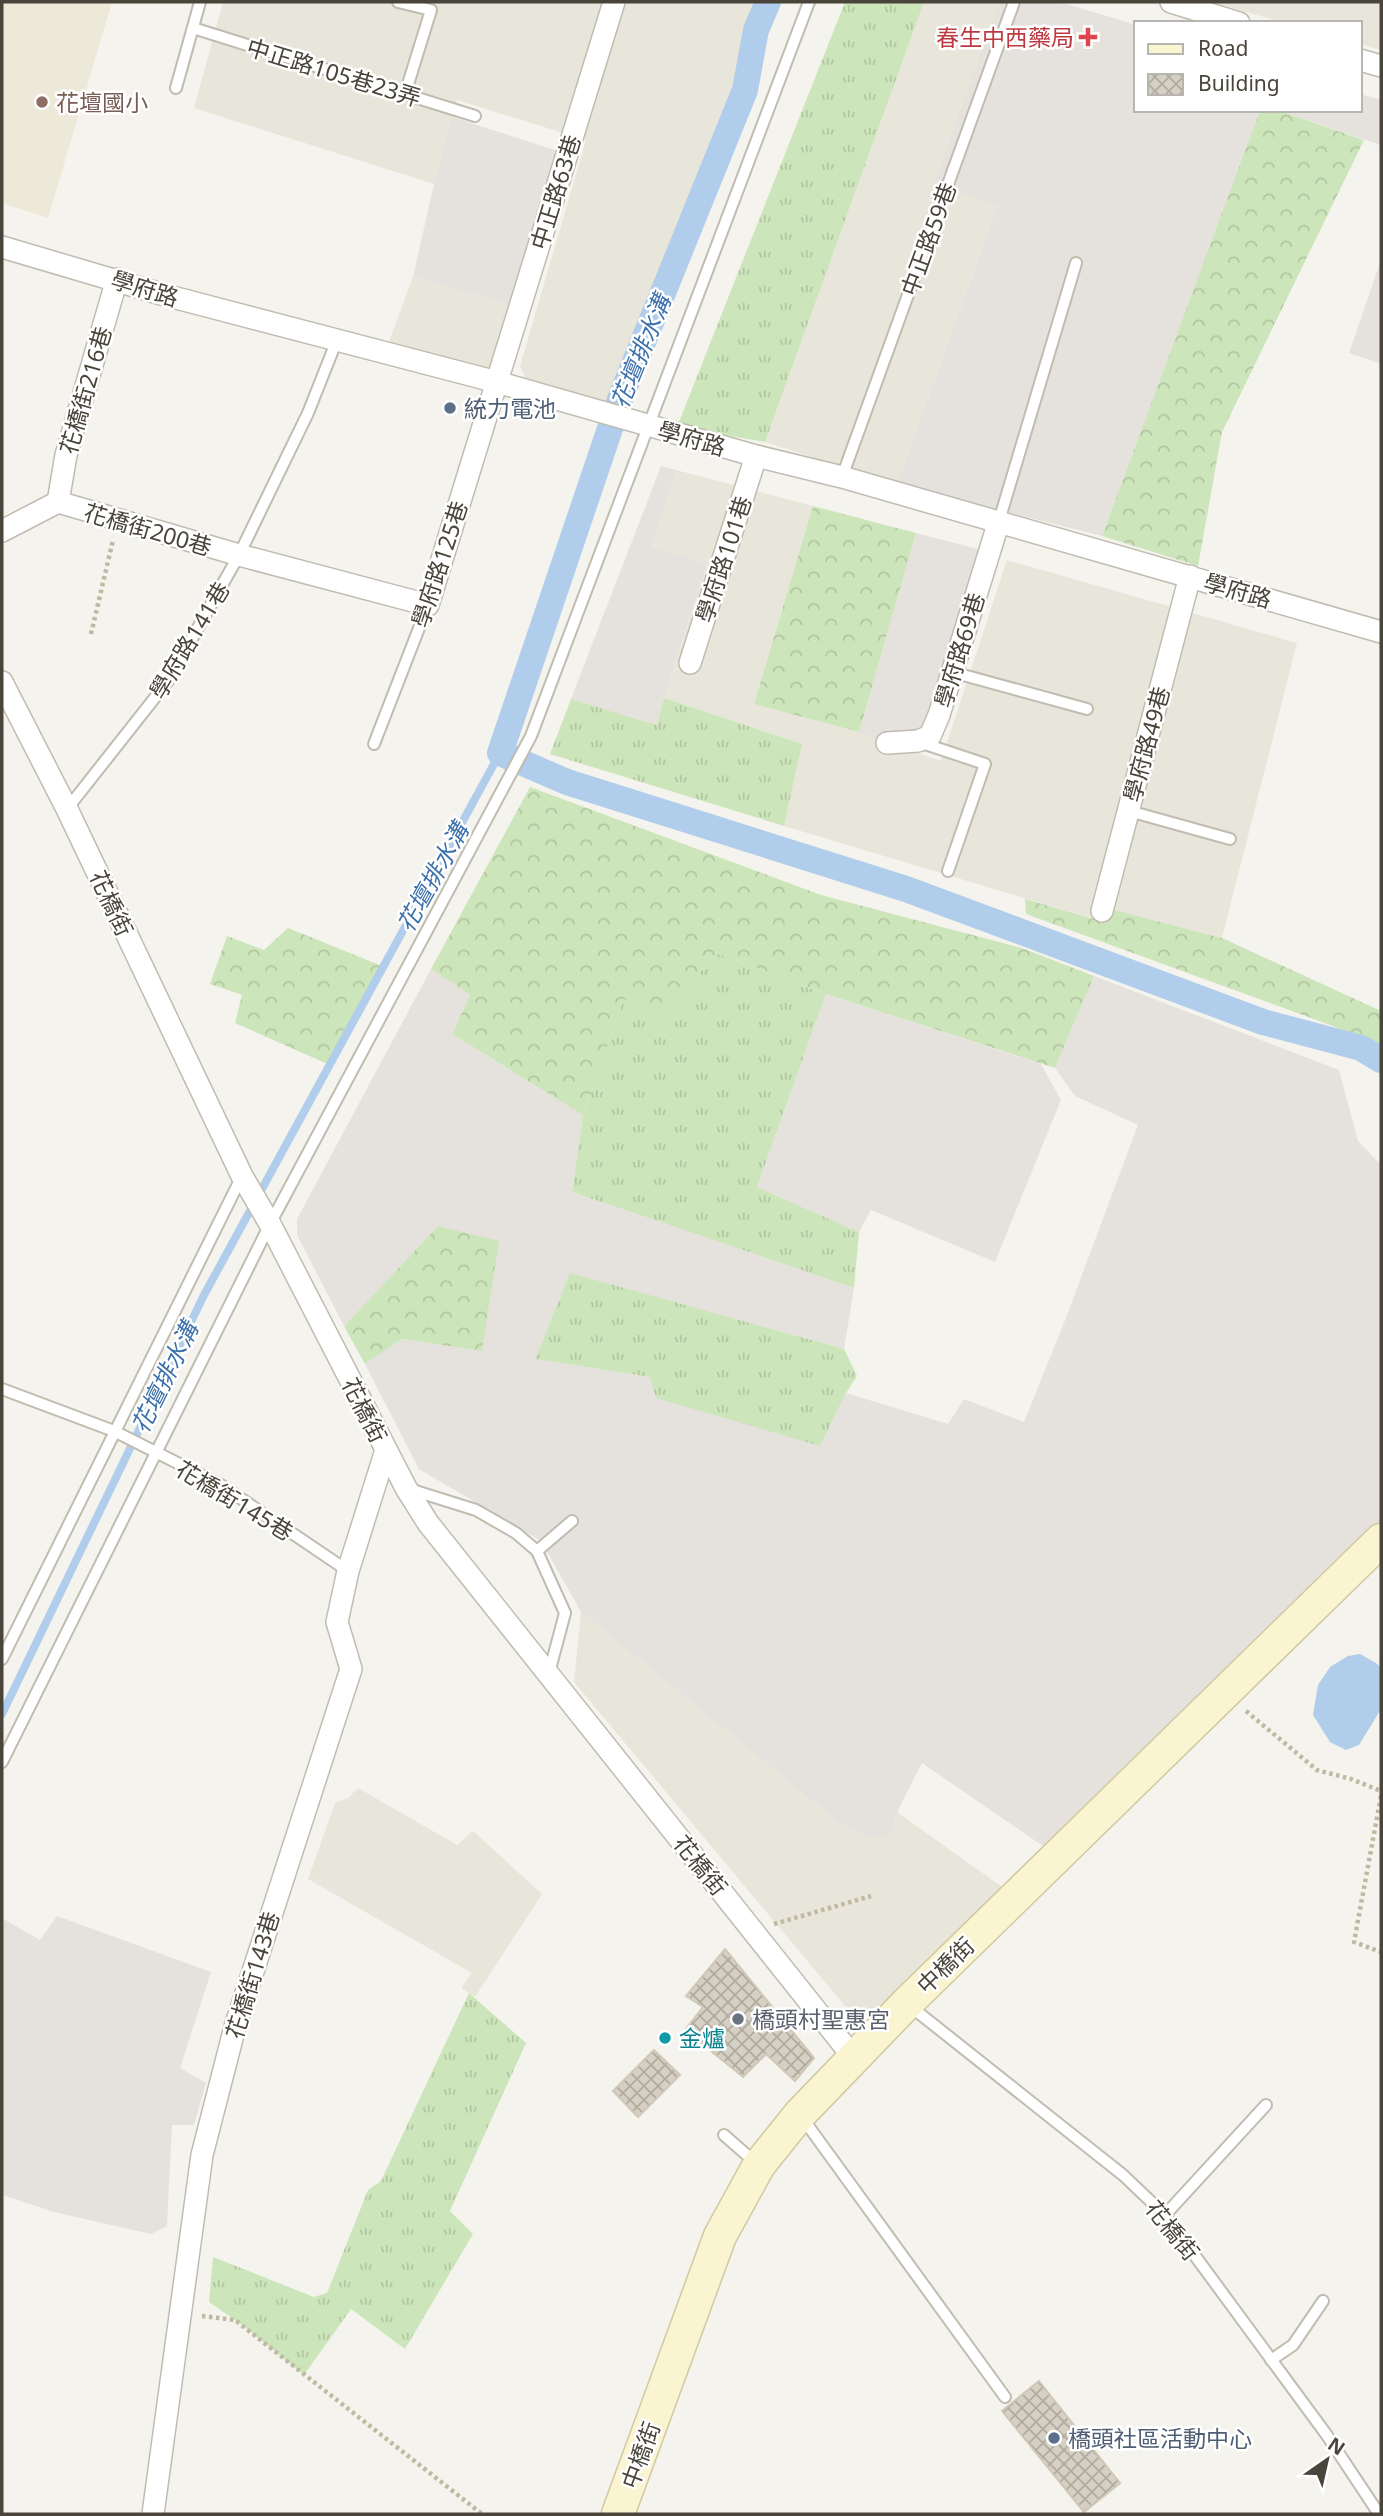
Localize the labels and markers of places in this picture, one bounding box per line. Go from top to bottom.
place label: 春生中西藥局 [936,21,1074,53]
marker: 春生中西藥局 [1080,29,1096,45]
place label: 花壇國小 [56,86,148,118]
marker: 花壇國小 [34,94,50,110]
place label: 統力電池 [464,392,556,424]
marker: 統力電池 [442,400,458,416]
place label: 橋頭村聖惠宮 [752,2003,890,2035]
marker: 橋頭村聖惠宮 [730,2011,746,2027]
place label: 金爐 [679,2022,725,2054]
marker: 金爐 [657,2030,673,2046]
place label: 橋頭社區活動中心 [1068,2422,1252,2454]
marker: 橋頭社區活動中心 [1046,2430,1062,2446]

